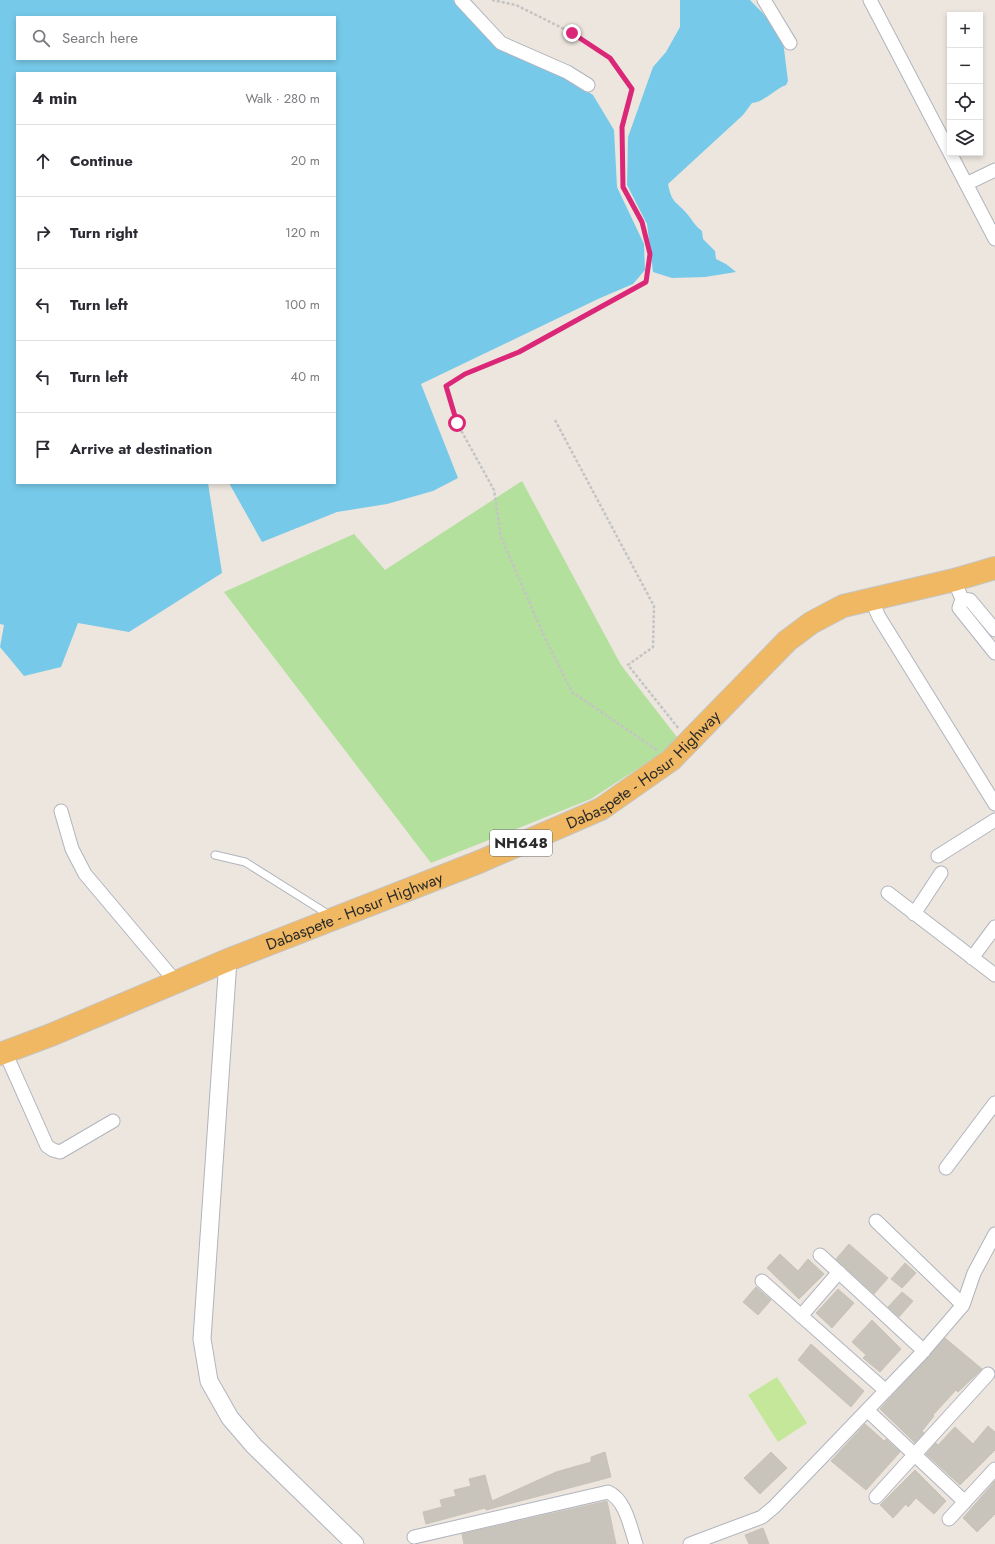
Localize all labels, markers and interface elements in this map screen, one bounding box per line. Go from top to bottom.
map controls [947,12,983,156]
button: + [947,12,983,48]
search box [16,16,336,60]
route end [563,24,581,42]
icon: search [30,27,52,49]
text: Search here [62,27,138,49]
button: − [947,48,983,84]
button: locate [947,84,983,120]
text: 4 min [32,86,77,110]
text: Walk · 280 m [245,89,320,108]
button: layers [947,120,983,156]
icon: ahead [32,150,54,172]
text: Continue [70,150,133,172]
text: 20 m [291,151,320,170]
icon: right [32,222,54,244]
text: Turn right [70,222,138,244]
text: 120 m [285,223,320,242]
icon: left [32,294,54,316]
text: Turn left [70,294,128,316]
text: 100 m [285,295,320,314]
icon: left [32,366,54,388]
text: Turn left [70,366,128,388]
text: 40 m [291,367,320,386]
route start [448,414,466,432]
icon: arrive [32,438,54,460]
text: Arrive at destination [70,438,212,460]
street label: Dabaspete - Hosur Highway [562,705,726,835]
road number: NH648 [490,830,552,856]
street label: Dabaspete - Hosur Highway [262,866,447,956]

